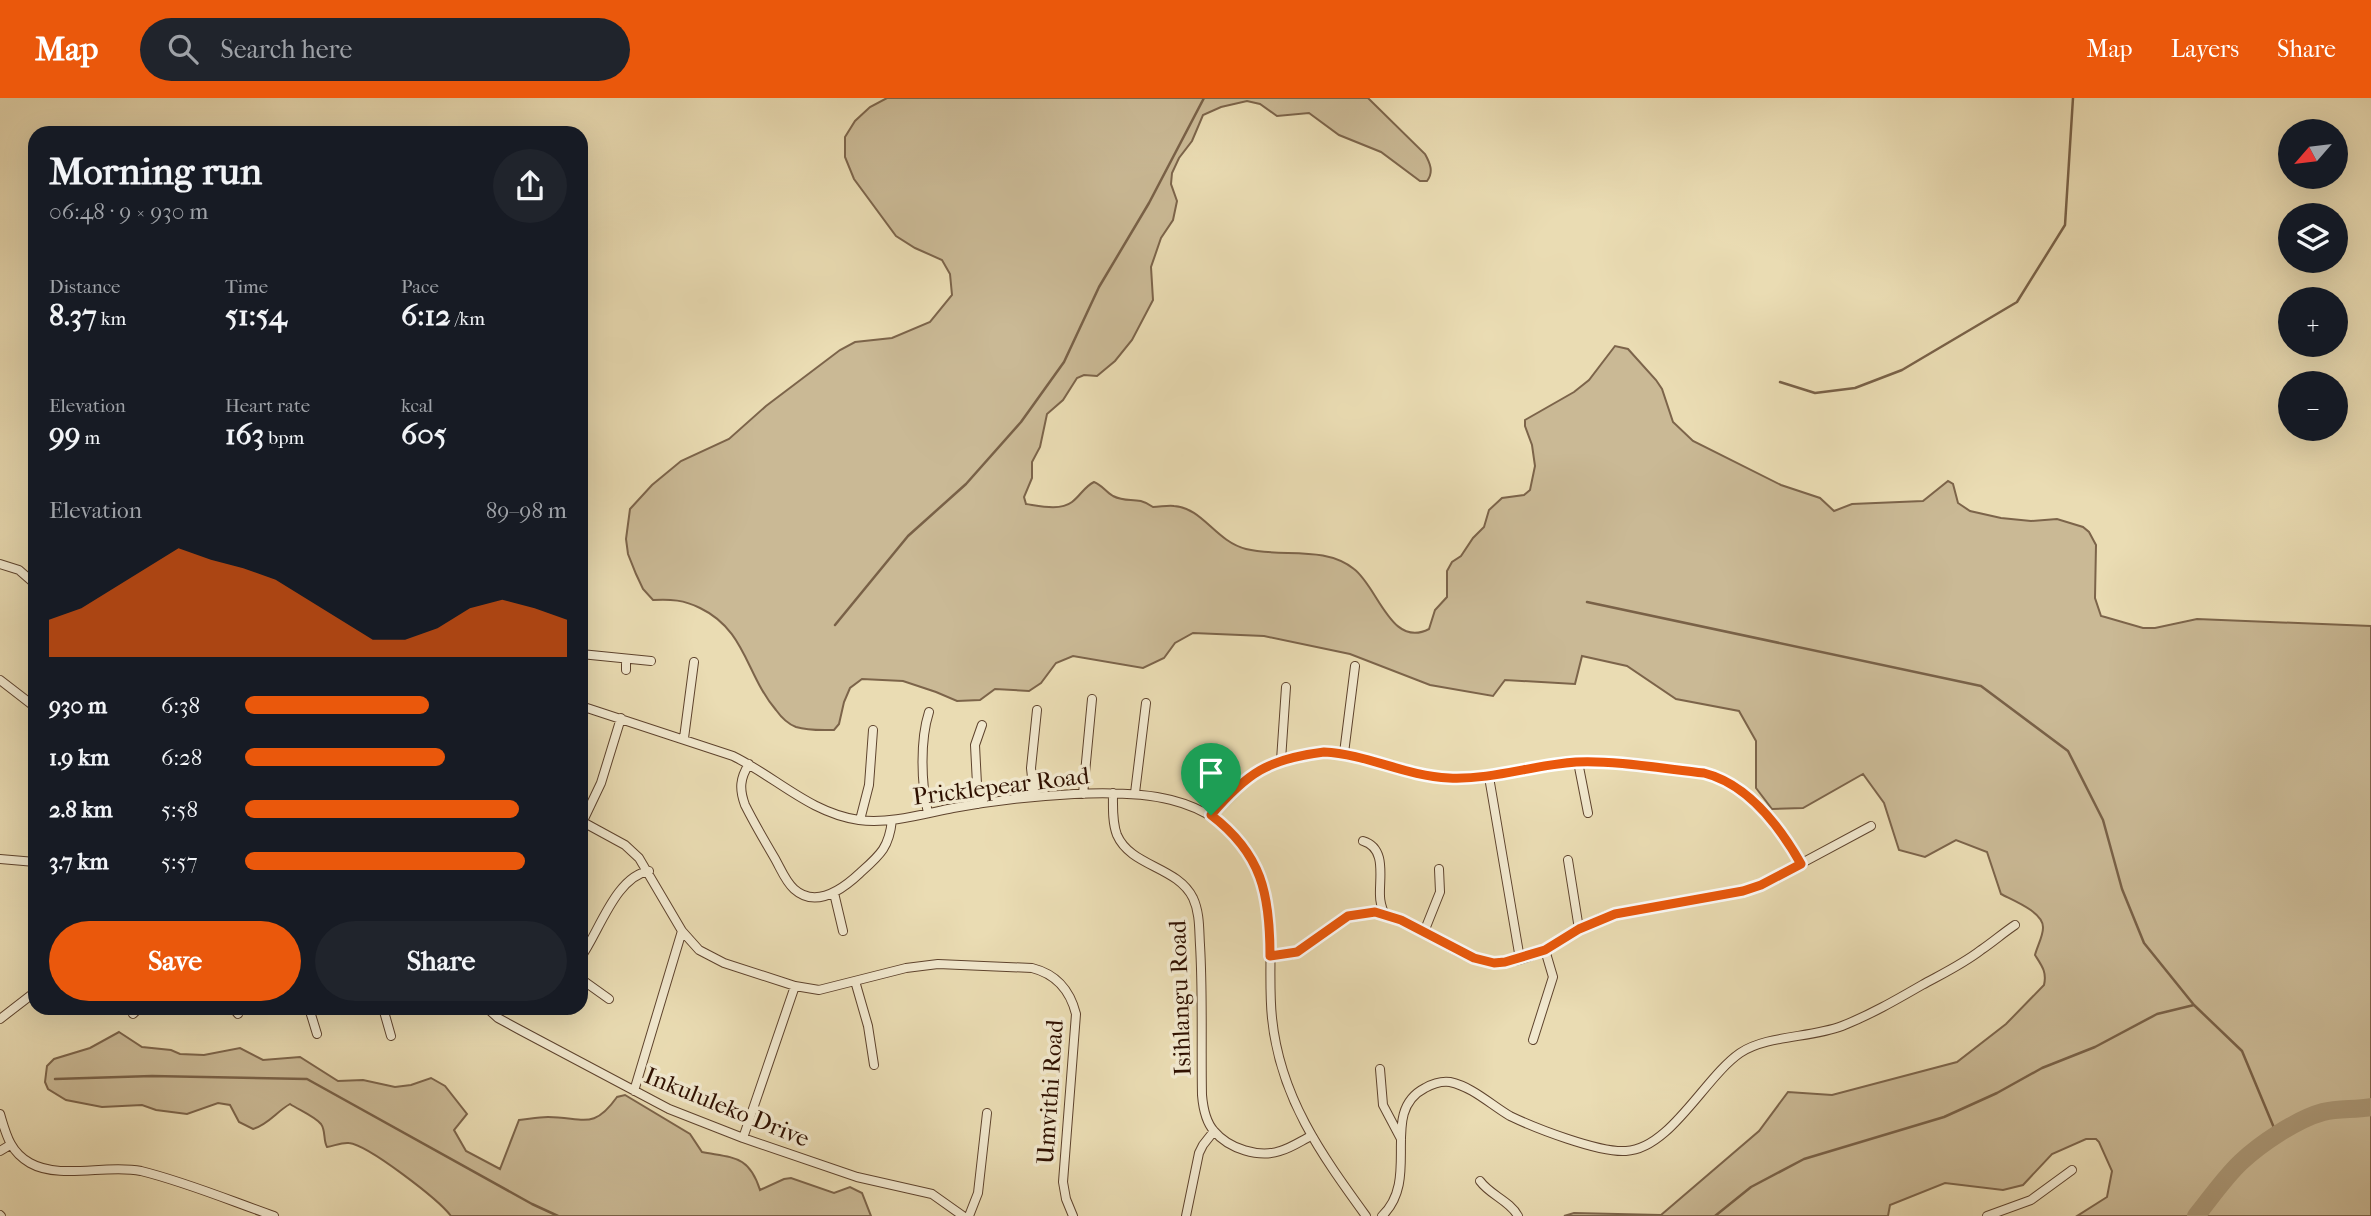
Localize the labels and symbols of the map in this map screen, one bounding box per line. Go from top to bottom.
north arrow [2278,119,2348,189]
pin [1181,743,1241,815]
street label: Pricklepear Road [911,761,1092,811]
street label: Isihlangu Road [1163,919,1197,1076]
street label: Umvithi Road [1031,1018,1069,1165]
street label: Inkululeko Drive [640,1061,814,1153]

